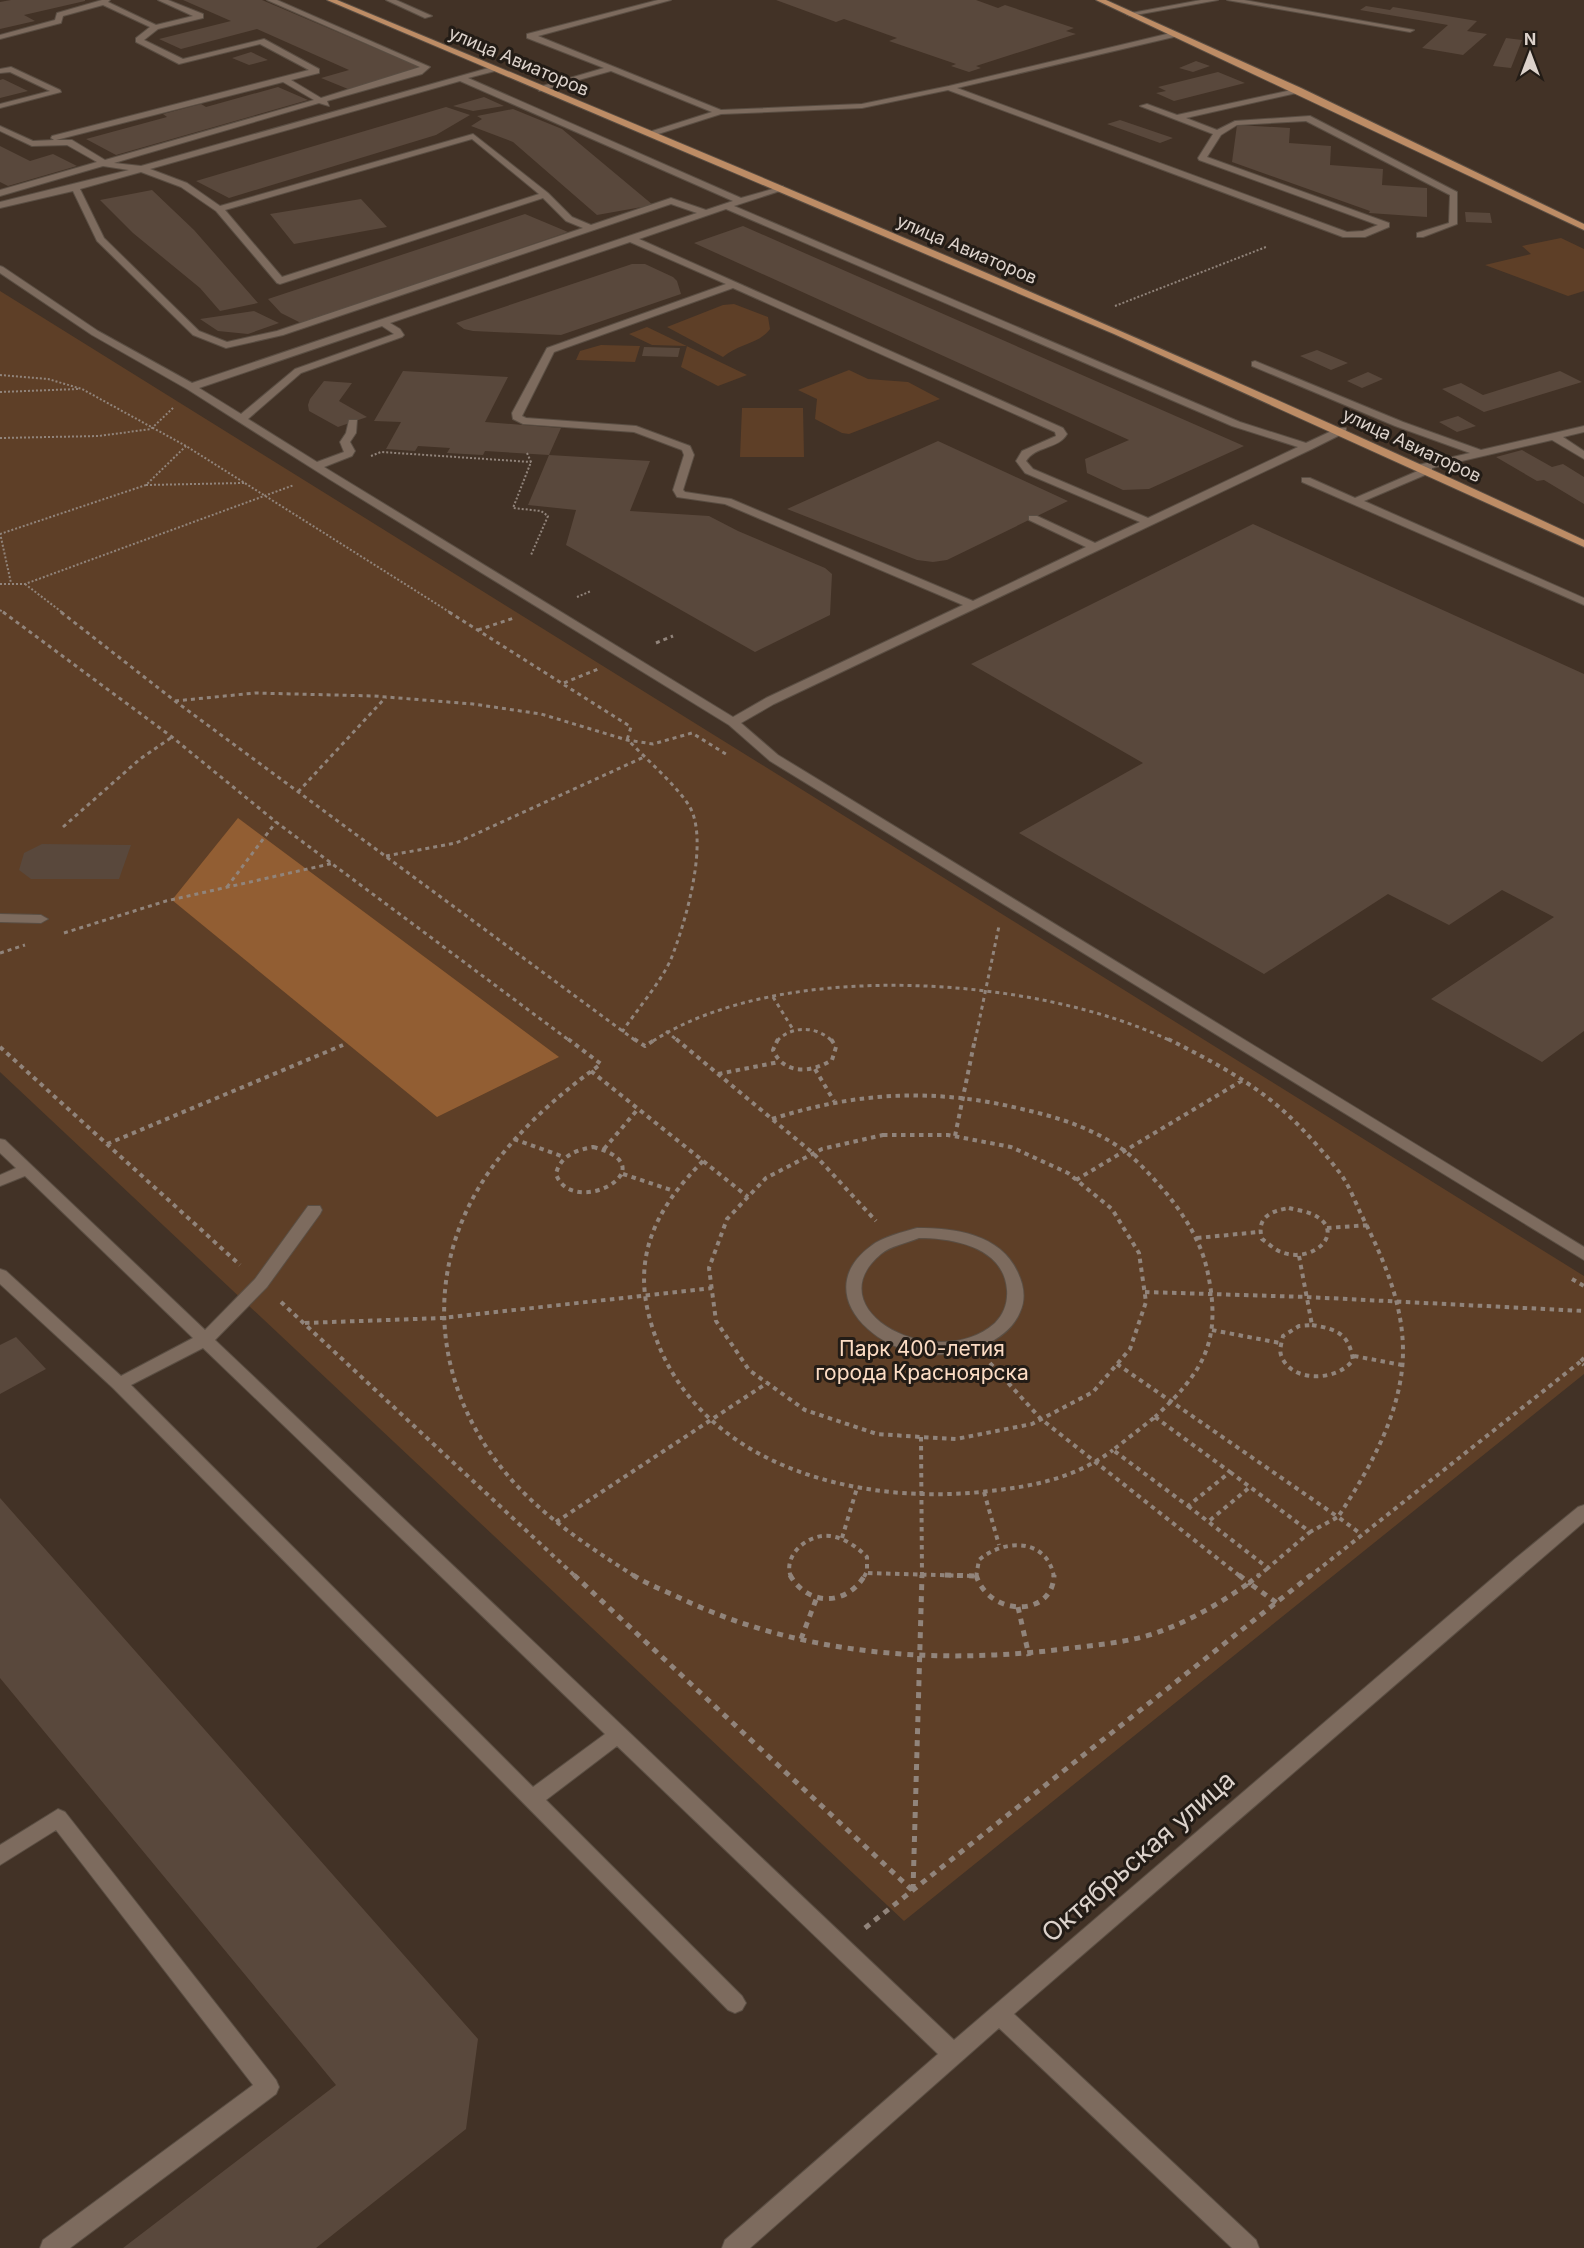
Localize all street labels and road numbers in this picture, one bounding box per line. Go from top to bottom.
street label: улица Авиаторов [446,22,592,100]
street label: улица Авиаторов [894,210,1040,288]
street label: улица Авиаторов [1339,404,1485,486]
street label: Октябрьская улица [1035,1764,1241,1948]

